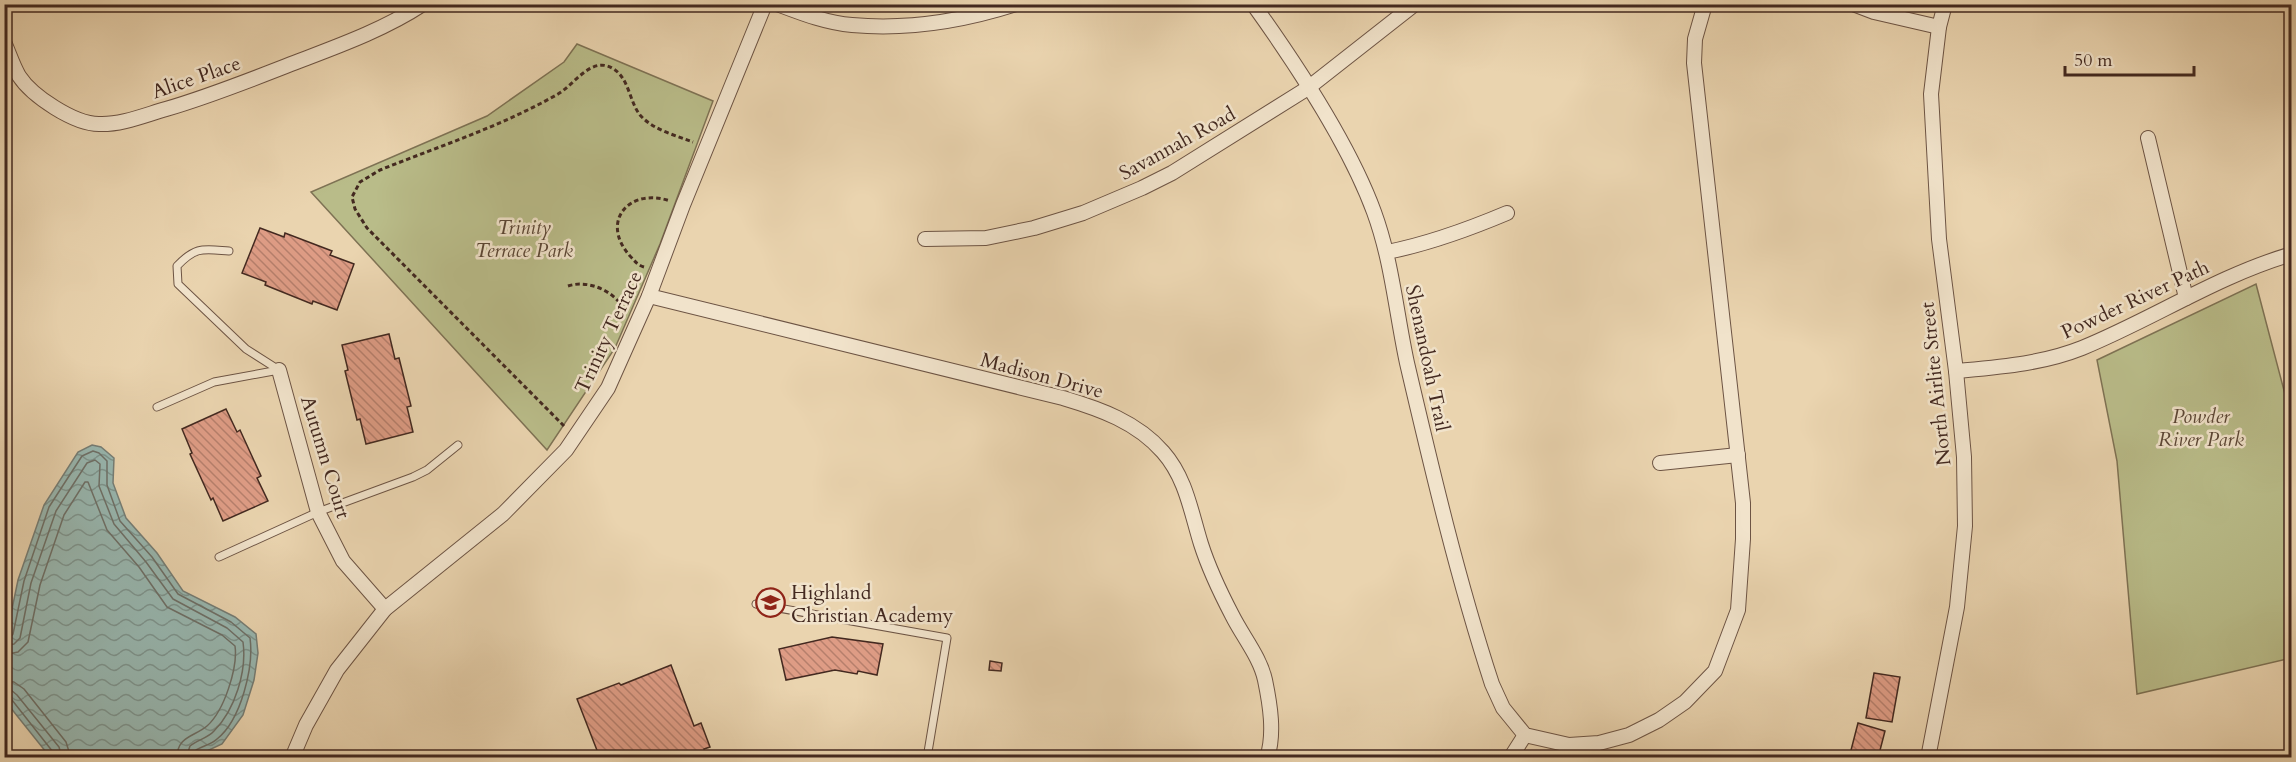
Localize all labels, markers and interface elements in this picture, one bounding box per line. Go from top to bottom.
scale bar [2065,39,2194,77]
text: 50 m [2074,48,2113,73]
street label: Alice Place [148,50,244,105]
street label: Savannah Road [1114,100,1241,187]
park label: Trinity Terrace Park [475,214,573,264]
street label: Powder River Path [2057,253,2214,346]
street label: Trinity Terrace [568,267,649,398]
street label: Shenandoah Trail [1399,282,1456,434]
street label: North Airlite Street [1913,300,1958,467]
street label: Madison Drive [977,346,1106,405]
street label: Autumn Court [294,393,357,522]
park label: Powder River Park [2158,403,2244,453]
place label: Highland Christian Academy [791,579,954,629]
school or university icon: Highland Christian Academy [754,587,786,619]

